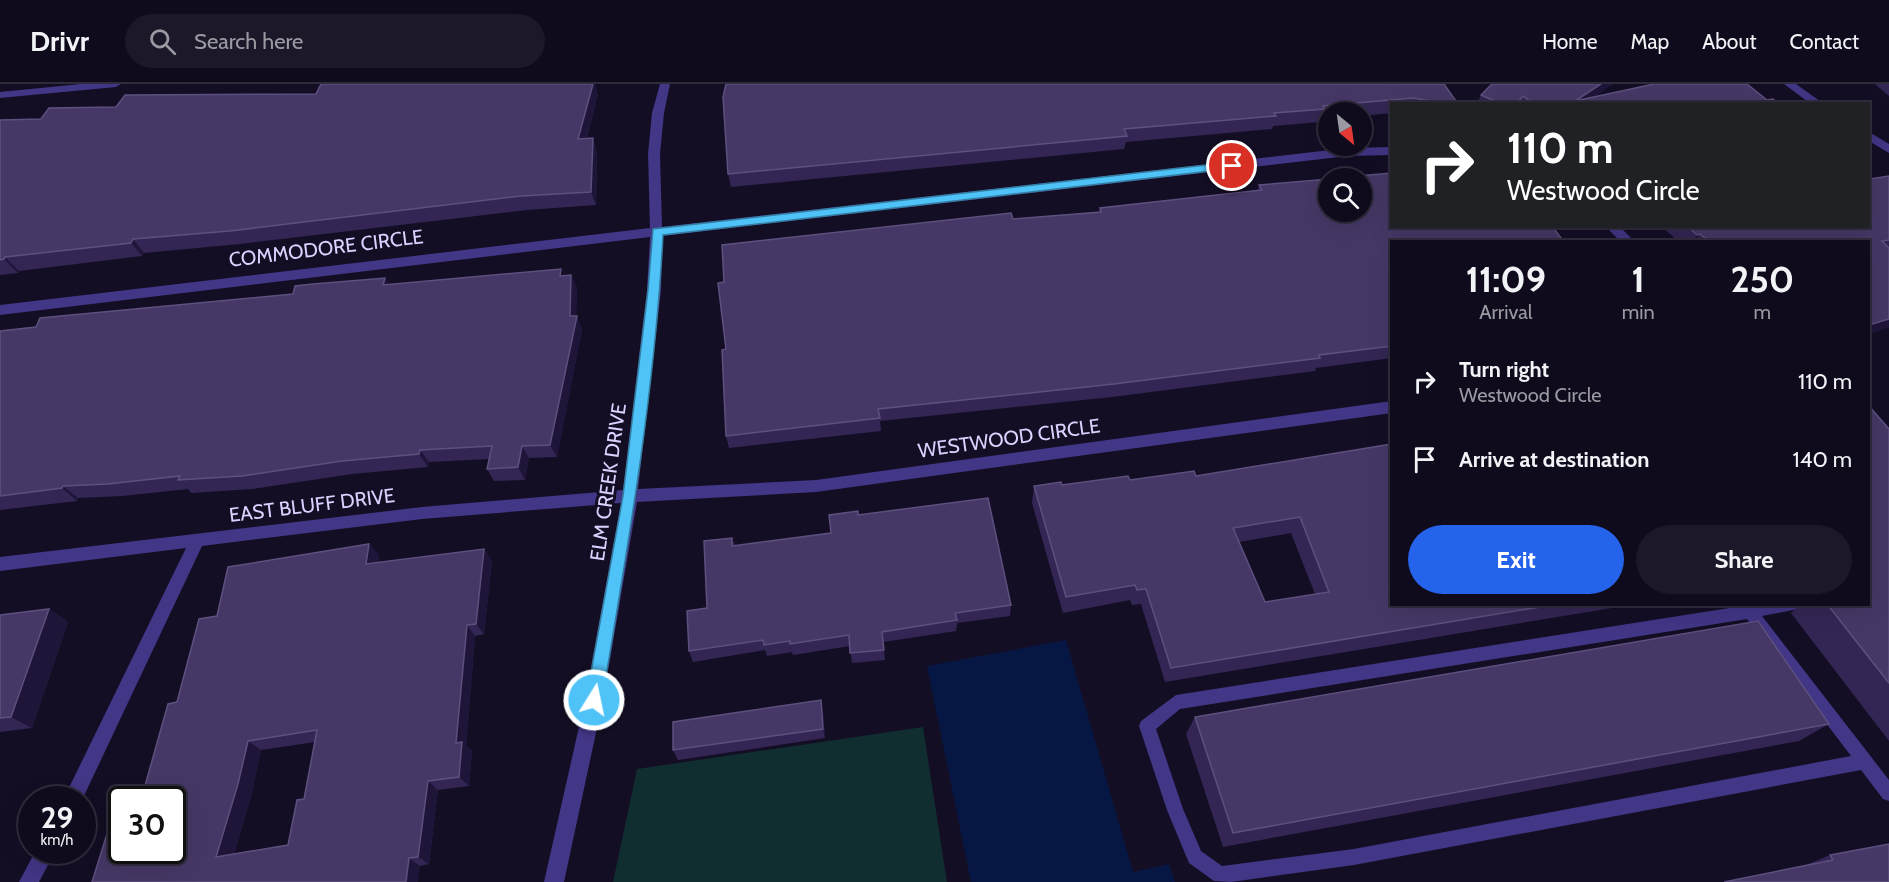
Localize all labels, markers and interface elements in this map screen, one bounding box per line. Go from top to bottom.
search box [125,14,545,68]
text: Drivr [30,24,89,58]
icon: search [146,25,179,58]
text: Search here [194,28,303,55]
text: Home [1542,29,1598,54]
text: Map [1631,29,1669,54]
text: About [1702,29,1756,54]
text: Contact [1789,29,1859,54]
north arrow [1318,102,1372,156]
map controls [1318,102,1372,222]
text: 110 m [1507,122,1614,174]
icon: right [1408,126,1486,204]
pin [1206,140,1257,191]
icon: arrive [1215,149,1248,182]
button: search [1318,168,1372,222]
text: Westwood Circle [1507,174,1699,207]
street label: COMMODORE CIRCLE [227,224,425,272]
text: 11:09 [1466,257,1546,301]
text: 1 [1632,257,1645,301]
text: 250 [1730,257,1794,301]
text: Arrival [1479,300,1532,324]
text: min [1622,300,1655,324]
text: m [1754,300,1771,324]
text: Turn right [1459,356,1549,383]
icon: right [1408,365,1441,398]
text: 110 m [1798,368,1852,395]
text: Westwood Circle [1459,383,1602,407]
street label: ELM CREEK DRIVE [585,402,631,562]
street label: WESTWOOD CIRCLE [916,413,1102,463]
icon: arrive [1408,443,1441,476]
text: Arrive at destination [1459,446,1649,473]
text: 140 m [1793,446,1852,473]
street label: EAST BLUFF DRIVE [228,483,396,527]
button: Exit [1408,525,1624,594]
button: Share [1636,525,1852,594]
position arrow [562,668,626,732]
speed limit sign: 30 [108,786,186,864]
text: 29 [41,799,73,836]
text: km/h [41,831,73,849]

